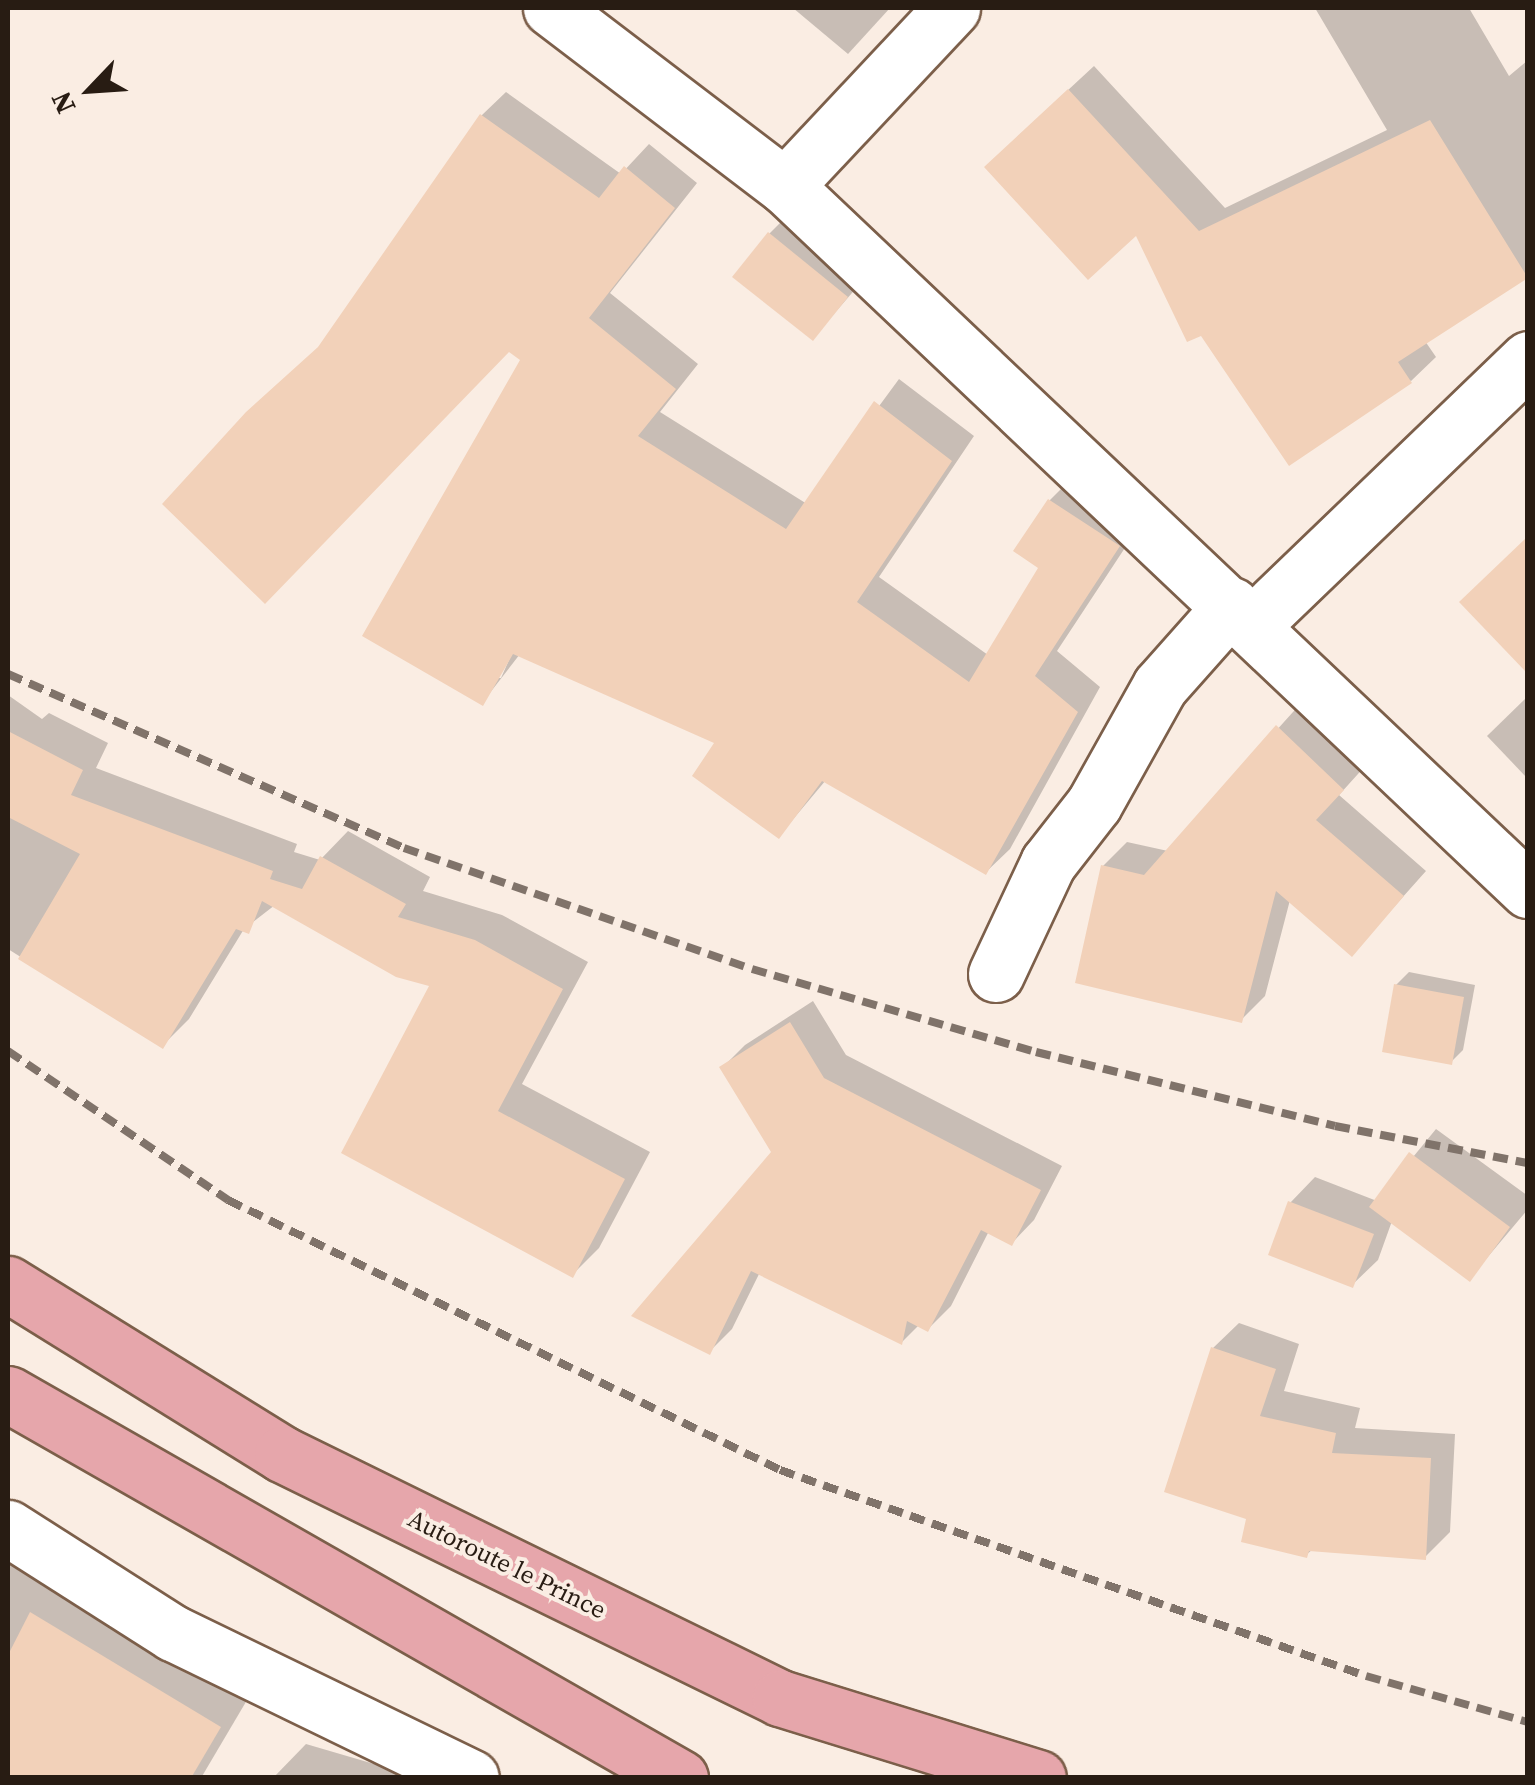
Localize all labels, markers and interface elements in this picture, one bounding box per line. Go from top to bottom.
north arrow [40,40,140,140]
text: N [41,85,84,120]
street label: Autoroute le Prince [403,1503,611,1625]

